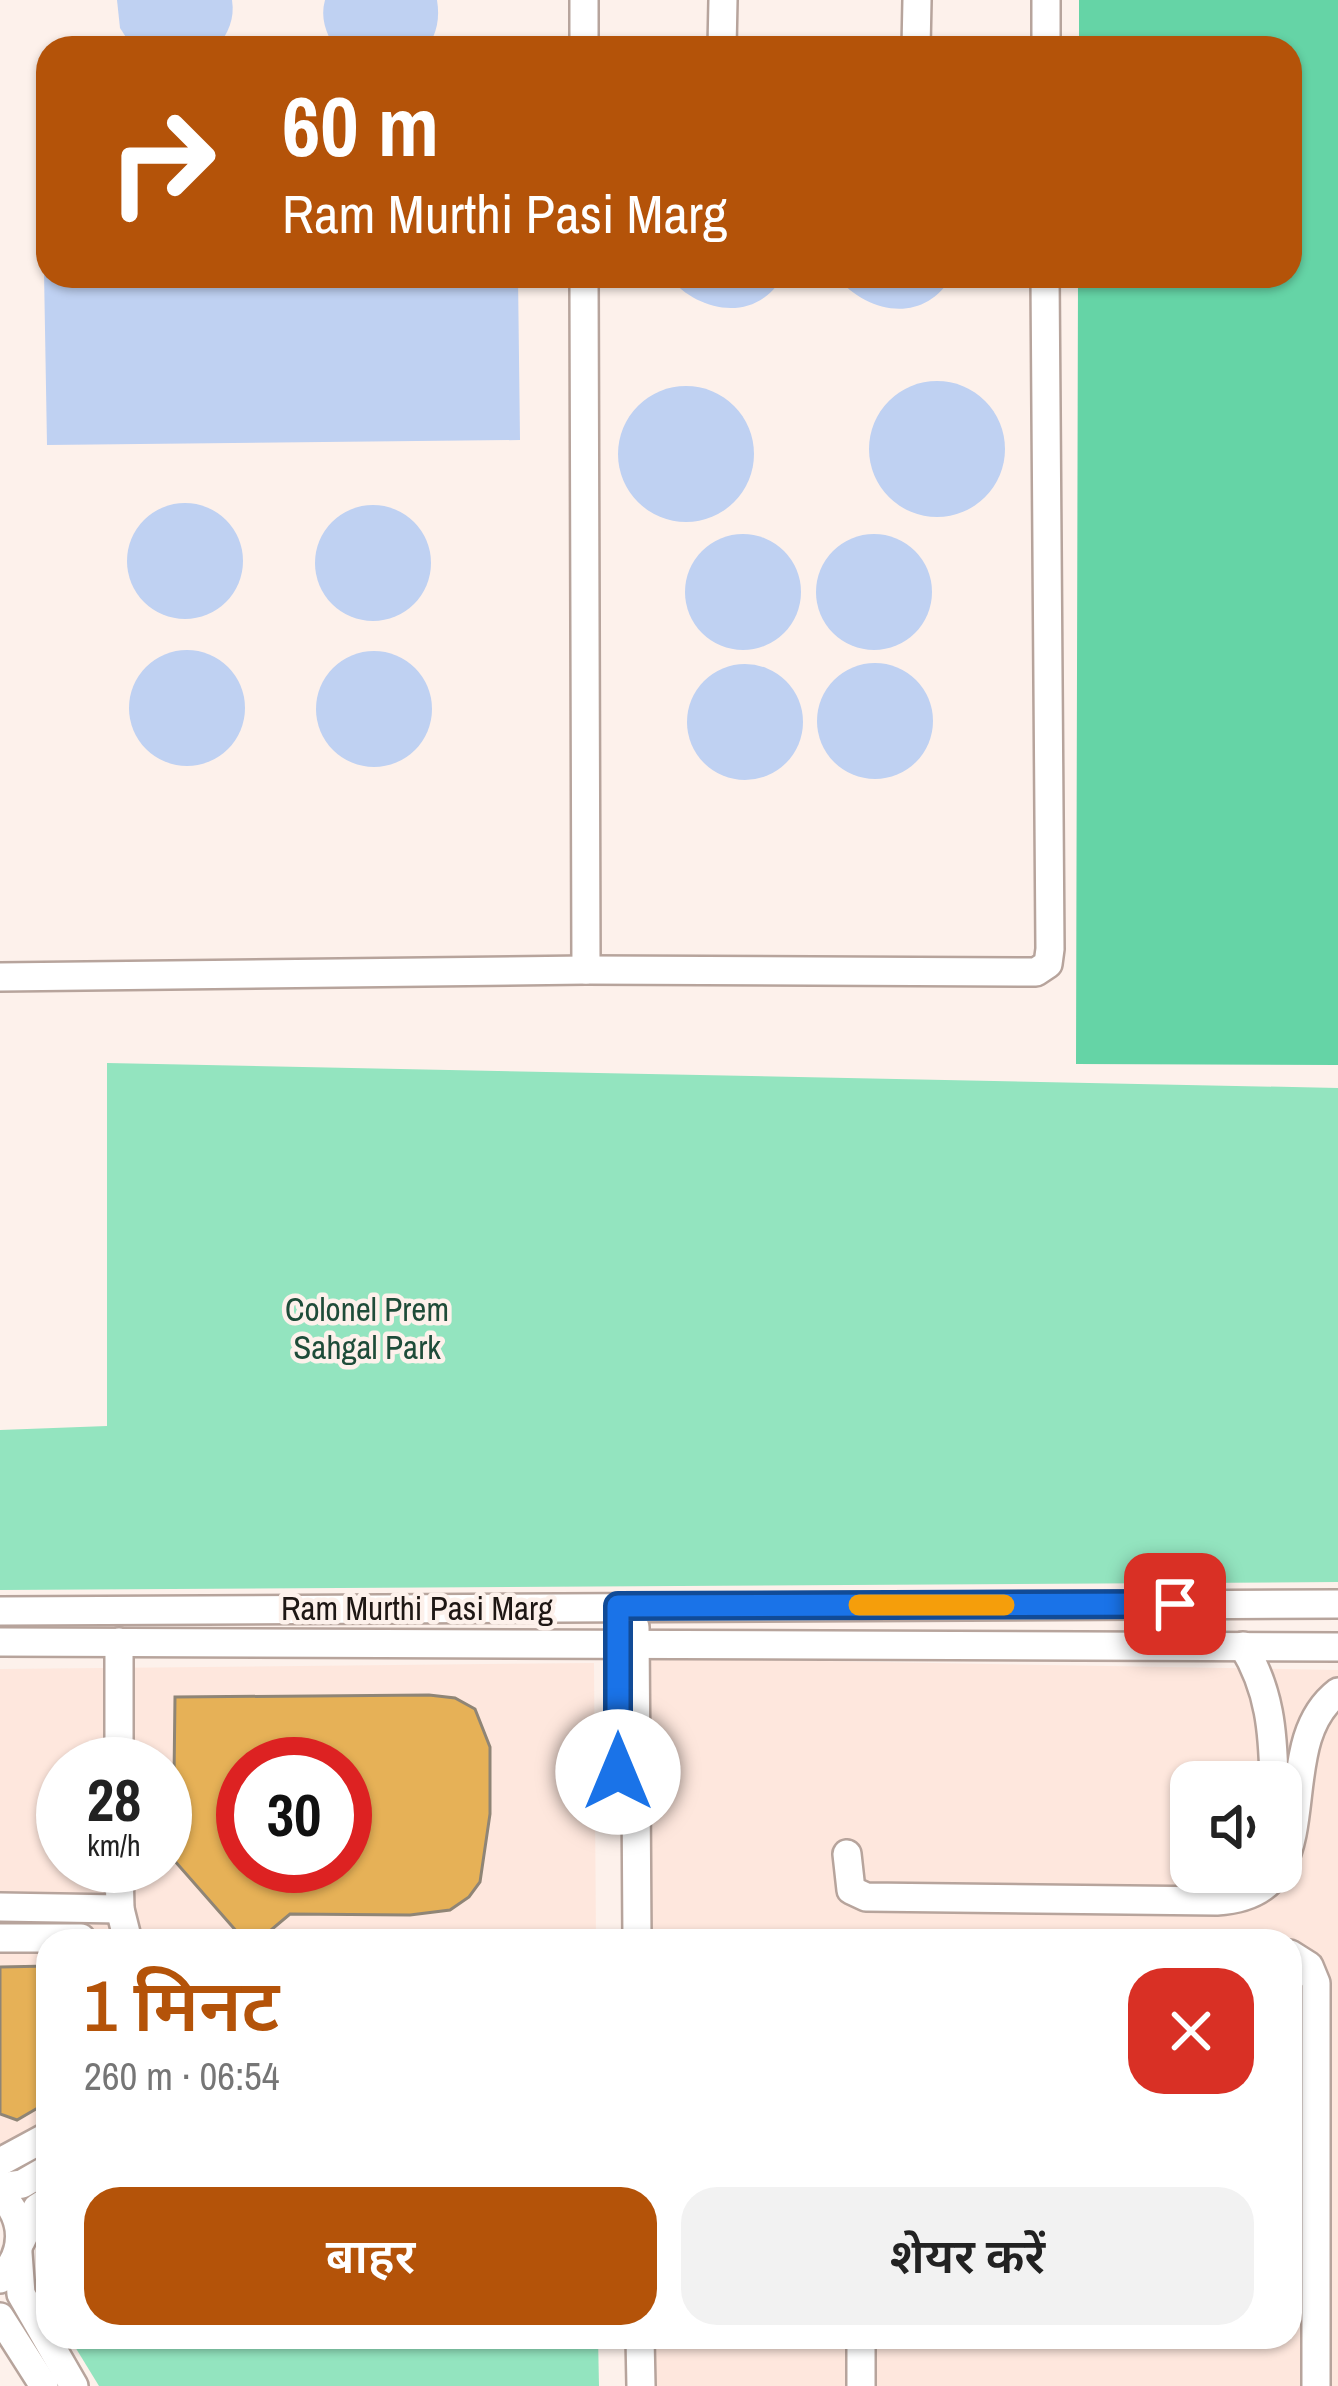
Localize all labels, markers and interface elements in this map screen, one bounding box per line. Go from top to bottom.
text: 60 m [282,69,439,182]
icon: right [84,84,240,240]
text: Ram Murthi Pasi Marg [282,177,727,250]
park label: Colonel Prem Sahgal Park [285,1287,449,1369]
pin [1124,1553,1226,1655]
icon: arrive [1142,1571,1208,1637]
street label: Ram Murthi Pasi Marg [281,1586,553,1630]
position arrow [555,1709,681,1835]
speed limit sign: 30 [216,1737,372,1893]
text: 28 [87,1759,141,1840]
map controls [1170,1761,1302,1893]
button: sound [1170,1761,1302,1893]
text: km/h [87,1825,141,1865]
text: 1 मिनट [84,1956,279,2053]
button: close [1128,1968,1254,2094]
text: 260 m · 06:54 [84,2050,280,2102]
button: बाहर [84,2187,657,2325]
button: शेयर करें [681,2187,1254,2325]

